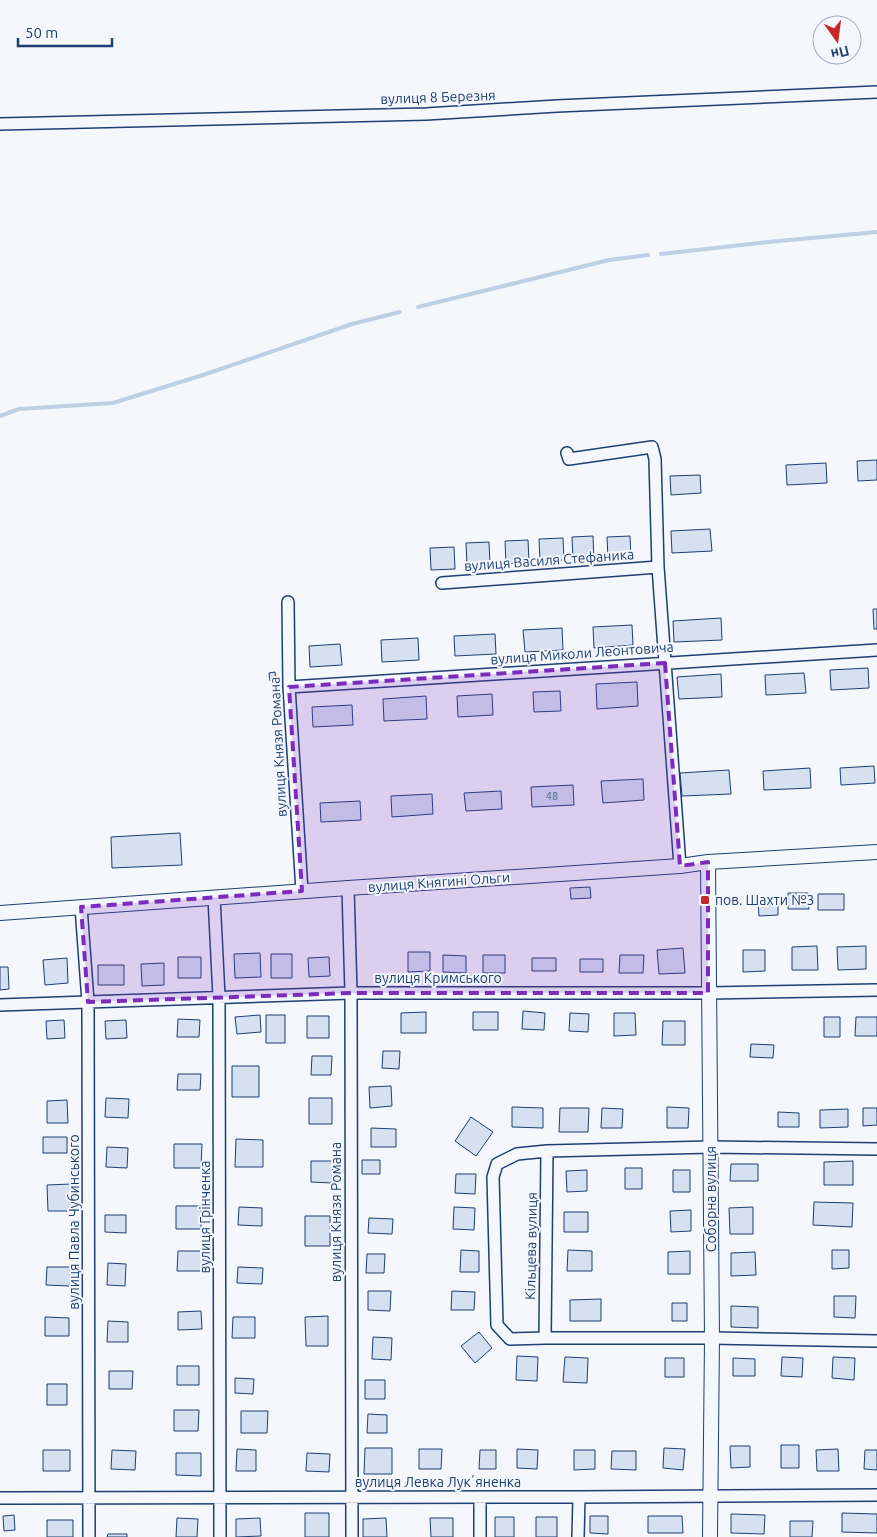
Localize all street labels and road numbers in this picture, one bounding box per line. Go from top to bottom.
street label: вулиця 8 Березня [380,87,496,107]
street label: вулиця Василя Стефаника [463,546,635,574]
street label: вулиця Миколи Леонтовича [490,639,674,667]
street label: вулиця Князя Романа [266,676,290,818]
street label: вулиця Княгині Ольги [367,869,511,895]
street label: вулиця Кримського [374,970,502,986]
street label: вулиця Павла Чубинського [66,1134,82,1310]
street label: вулиця Князя Романа [328,1142,344,1282]
street label: Соборна вулиця [703,1146,719,1252]
street label: вулиця Грінченка [197,1161,213,1273]
street label: Кільцева вулиця [522,1192,540,1300]
street label: вулиця Левка Лукʼяненка [355,1474,521,1490]

